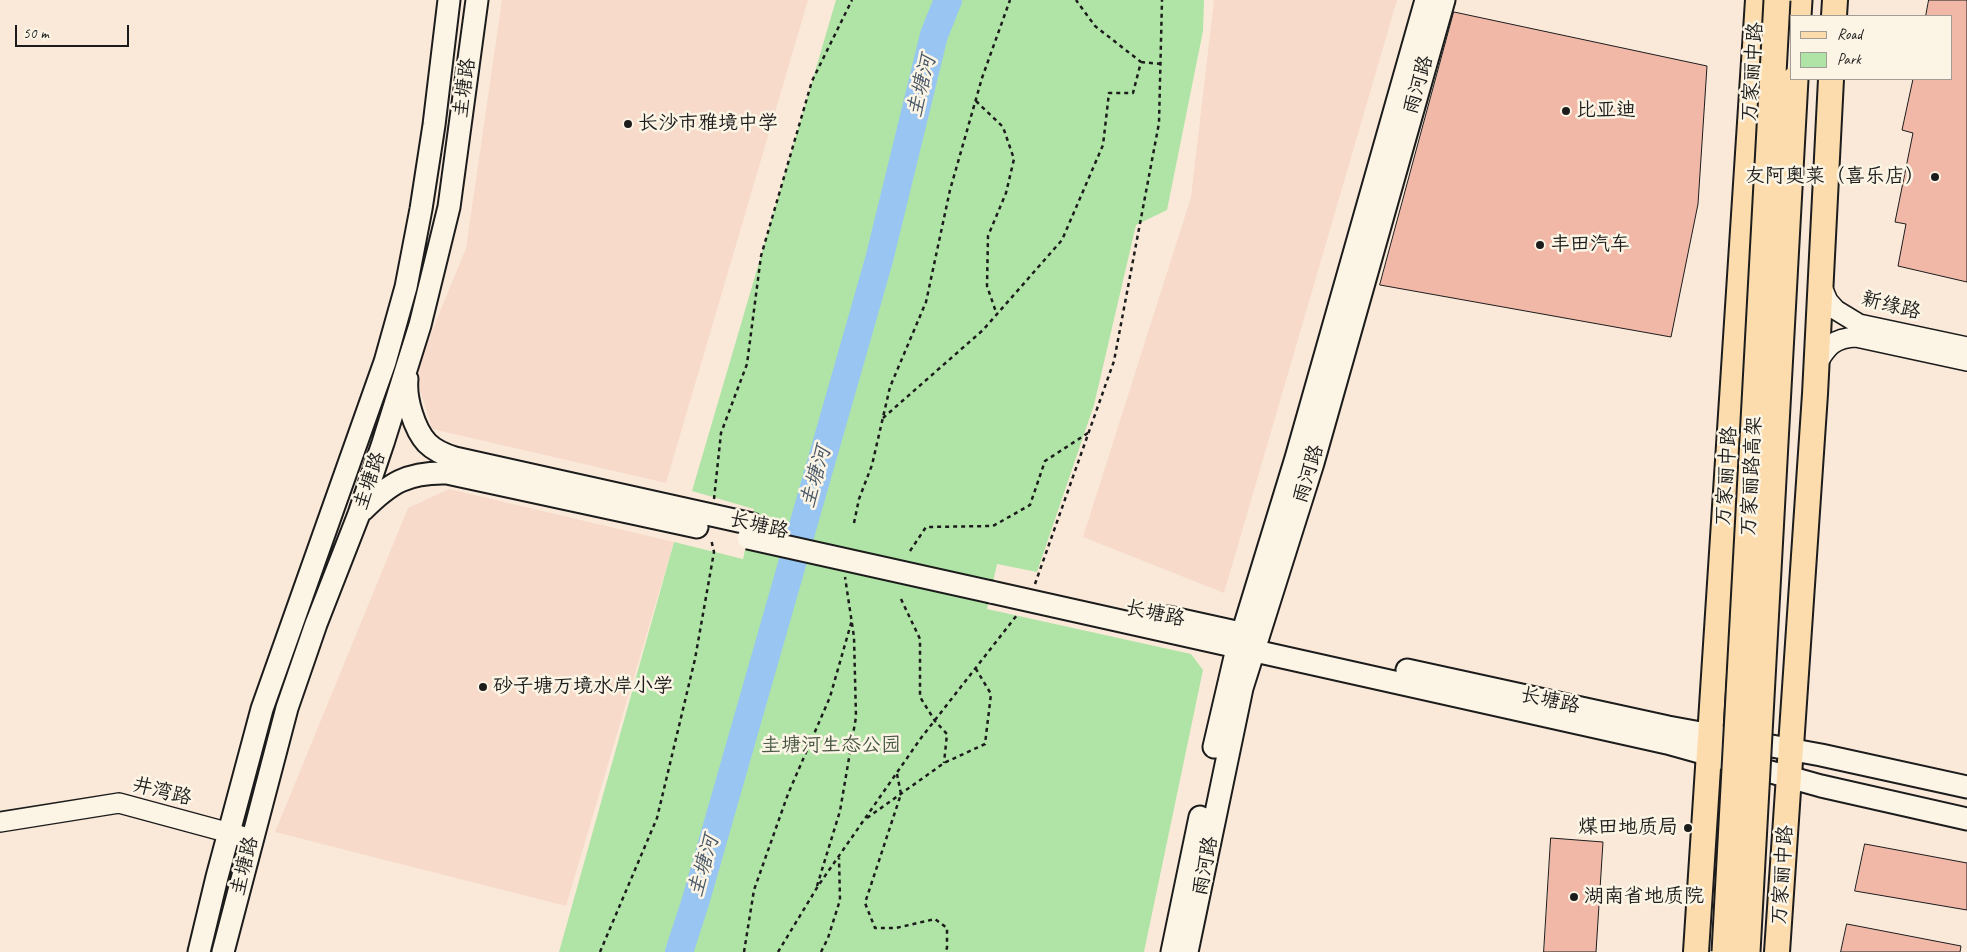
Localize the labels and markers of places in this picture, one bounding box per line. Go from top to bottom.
place label: 比亚迪 [1576,99,1636,123]
marker: 比亚迪 [1560,105,1572,117]
place label: 长沙市雅境中学 [638,112,778,136]
marker: 长沙市雅境中学 [622,118,634,130]
place label: 友阿奥莱（喜乐店） [1745,165,1925,189]
marker: 友阿奥莱（喜乐店） [1929,171,1941,183]
place label: 丰田汽车 [1550,233,1630,257]
marker: 丰田汽车 [1534,239,1546,251]
place label: 砂子塘万境水岸小学 [493,675,673,699]
marker: 砂子塘万境水岸小学 [477,681,489,693]
place label: 煤田地质局 [1578,816,1678,840]
marker: 煤田地质局 [1682,822,1694,834]
place label: 湖南省地质院 [1584,885,1704,909]
marker: 湖南省地质院 [1568,891,1580,903]

